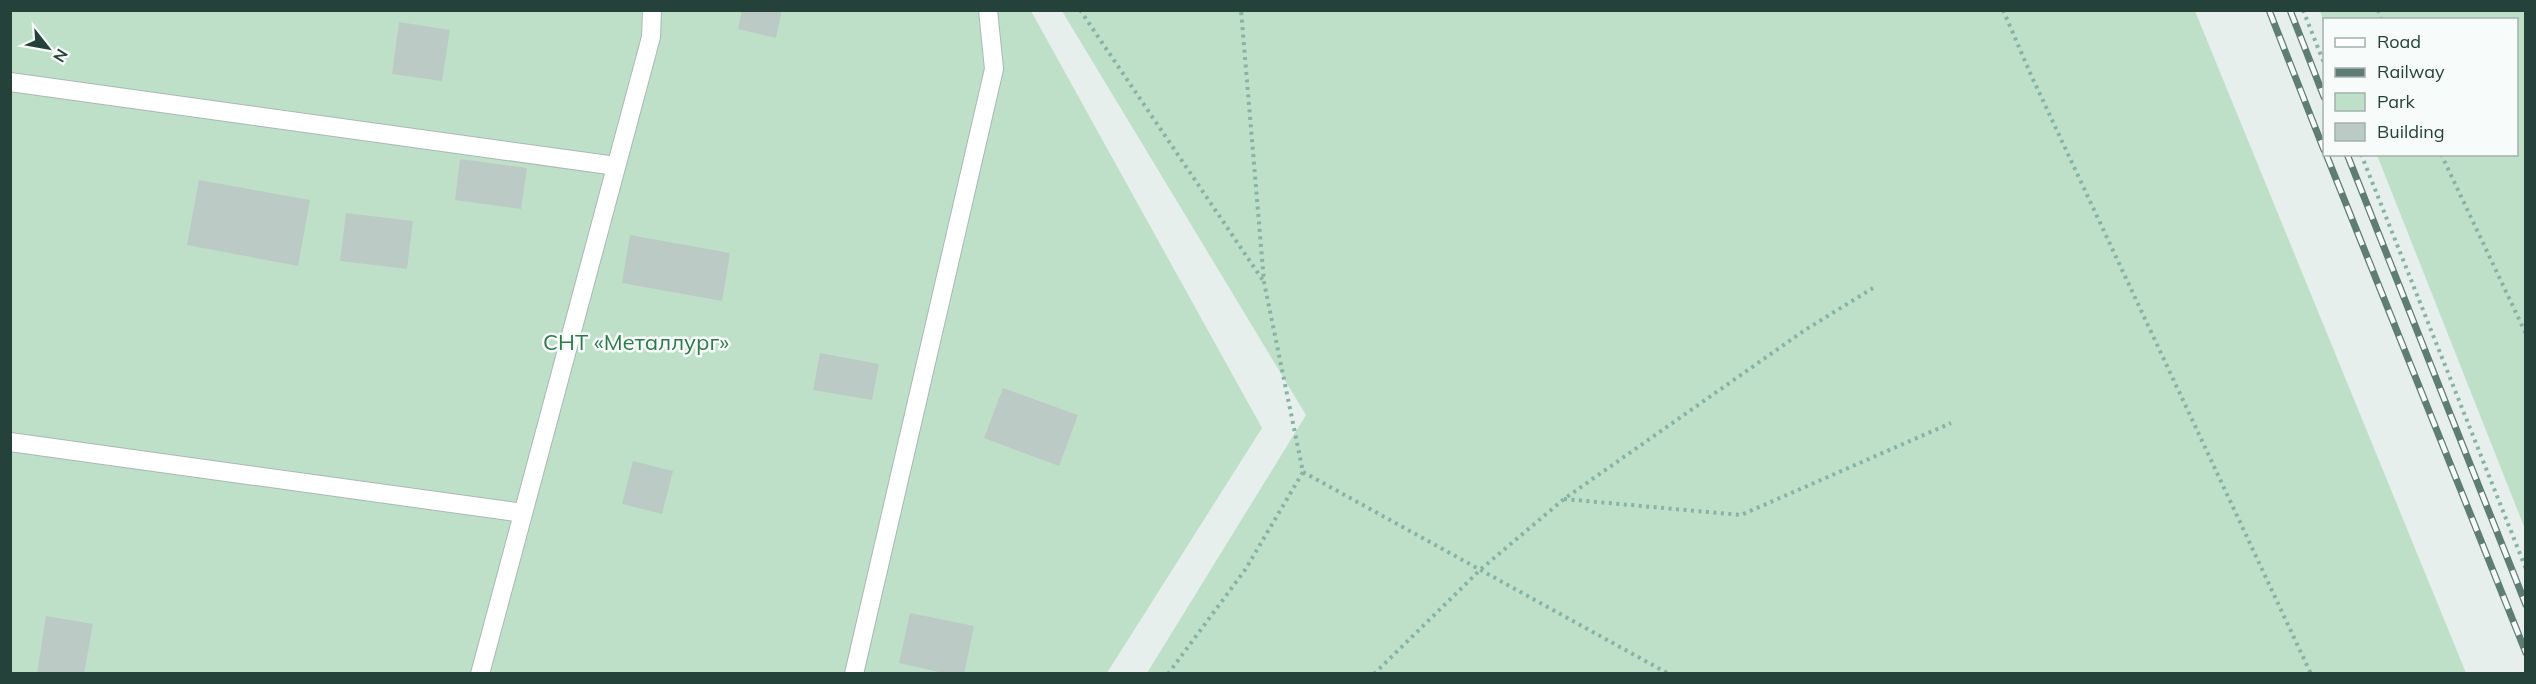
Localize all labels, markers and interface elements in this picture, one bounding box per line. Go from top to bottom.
north arrow [18,18,78,78]
legend [2323,18,2518,156]
text: Road [2377,30,2421,53]
text: N [49,45,73,66]
text: Railway [2377,60,2445,83]
text: Park [2377,90,2416,113]
text: Building [2377,120,2445,143]
park label: СНТ «Металлург» [543,328,729,356]

